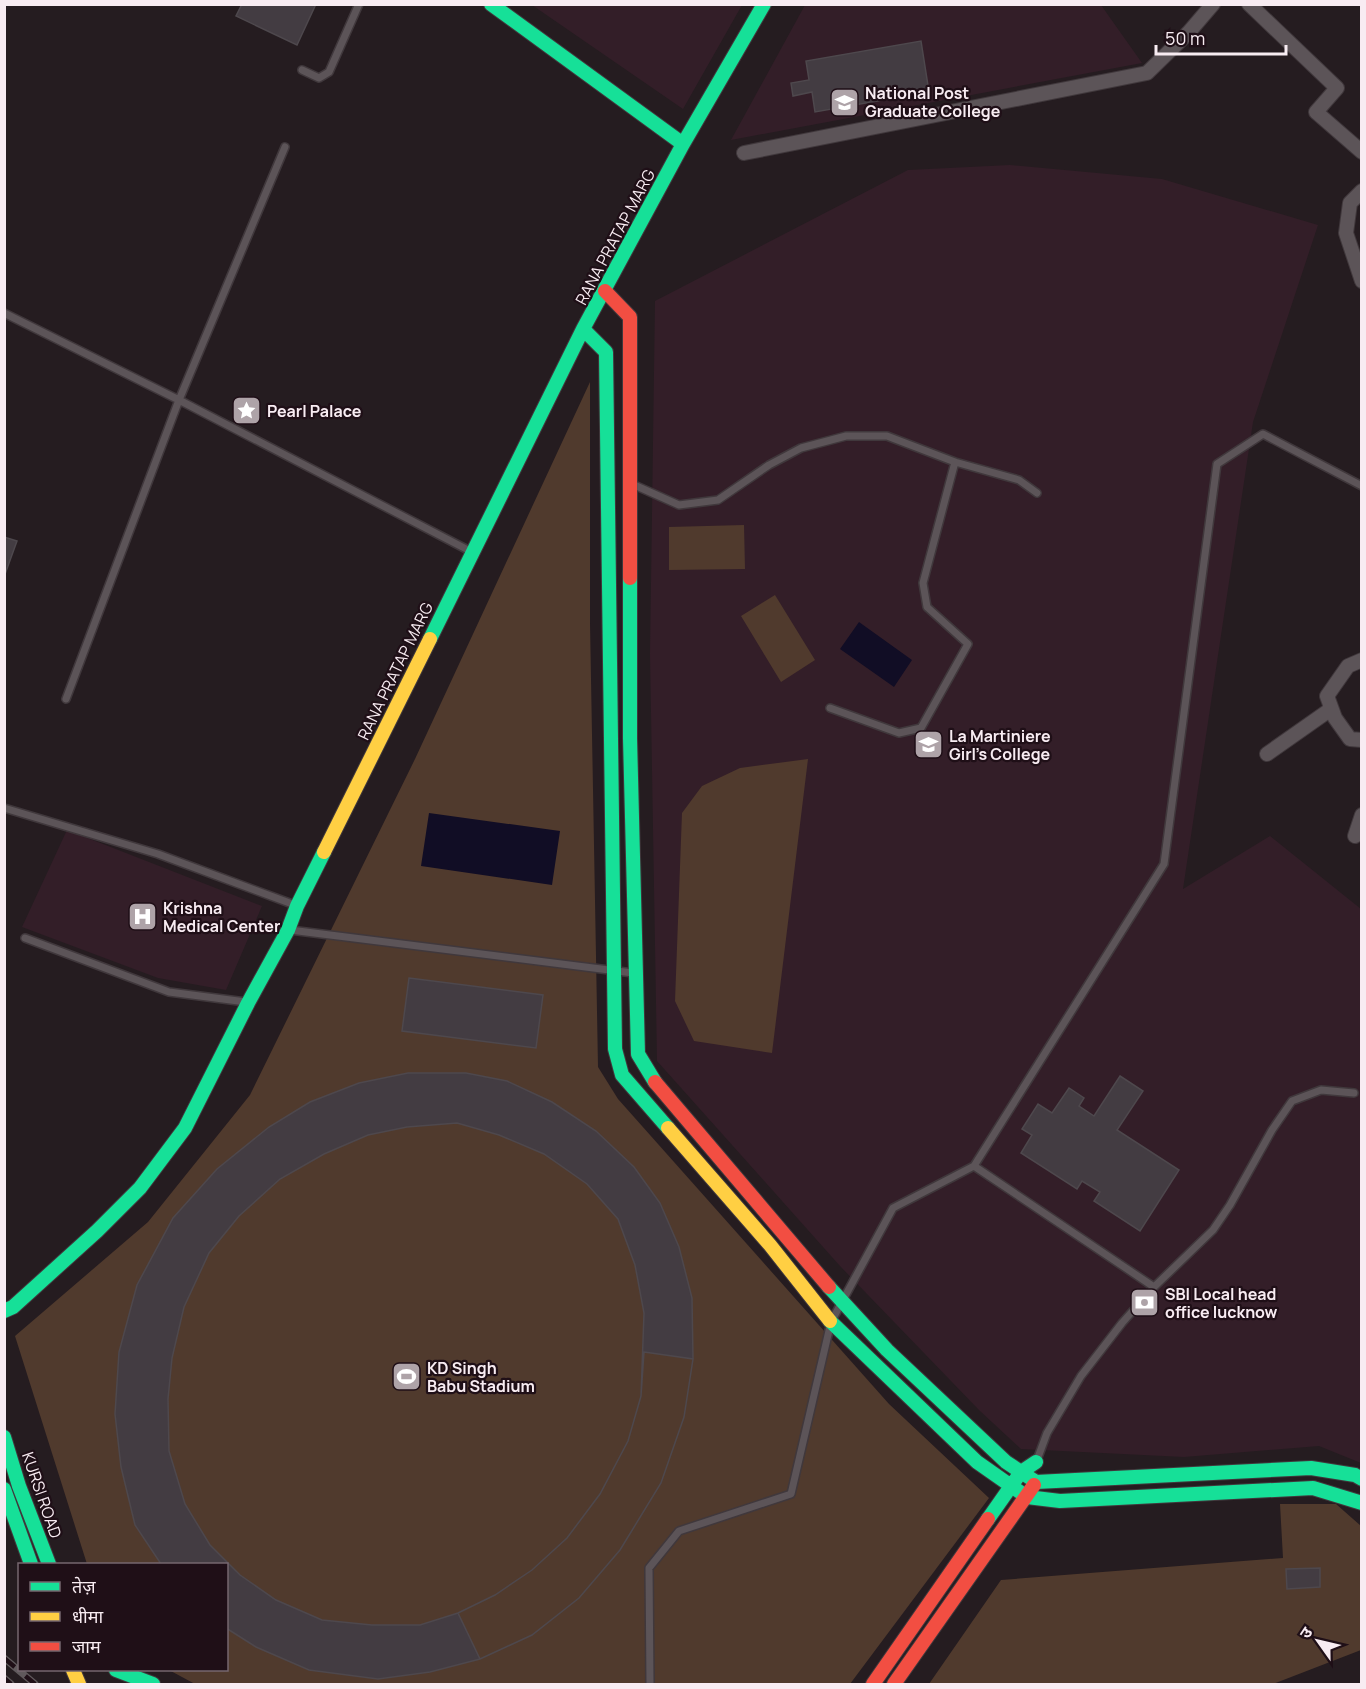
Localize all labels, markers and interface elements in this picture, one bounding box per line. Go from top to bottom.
scale bar [1156,18,1286,56]
text: 50 m [1165,26,1205,50]
place label: National Post Graduate College [865,82,1001,122]
school or university icon: National Post Graduate College [828,86,860,118]
street label: RANA PRATAP MARG [570,165,660,309]
place icon: Pearl Palace [230,395,262,427]
place label: Pearl Palace [267,400,362,422]
street label: RANA PRATAP MARG [352,598,438,744]
place label: La Martiniere Girl's College [949,725,1051,765]
school or university icon: La Martiniere Girl's College [912,729,944,761]
place label: Krishna Medical Center [163,897,280,937]
hospital icon: Krishna Medical Center [126,901,158,933]
place label: SBI Local head office lucknow [1165,1283,1278,1323]
bank icon: SBI Local head office lucknow [1128,1287,1160,1319]
place label: KD Singh Babu Stadium [427,1357,535,1397]
sports icon: KD Singh Babu Stadium [390,1361,422,1393]
street label: KURSI ROAD [17,1449,67,1541]
legend [18,1563,228,1671]
text: तेज़ [72,1574,96,1598]
text: धीमा [72,1604,103,1628]
north arrow [1288,1611,1348,1671]
text: उ [1294,1622,1318,1643]
text: जाम [72,1634,102,1658]

